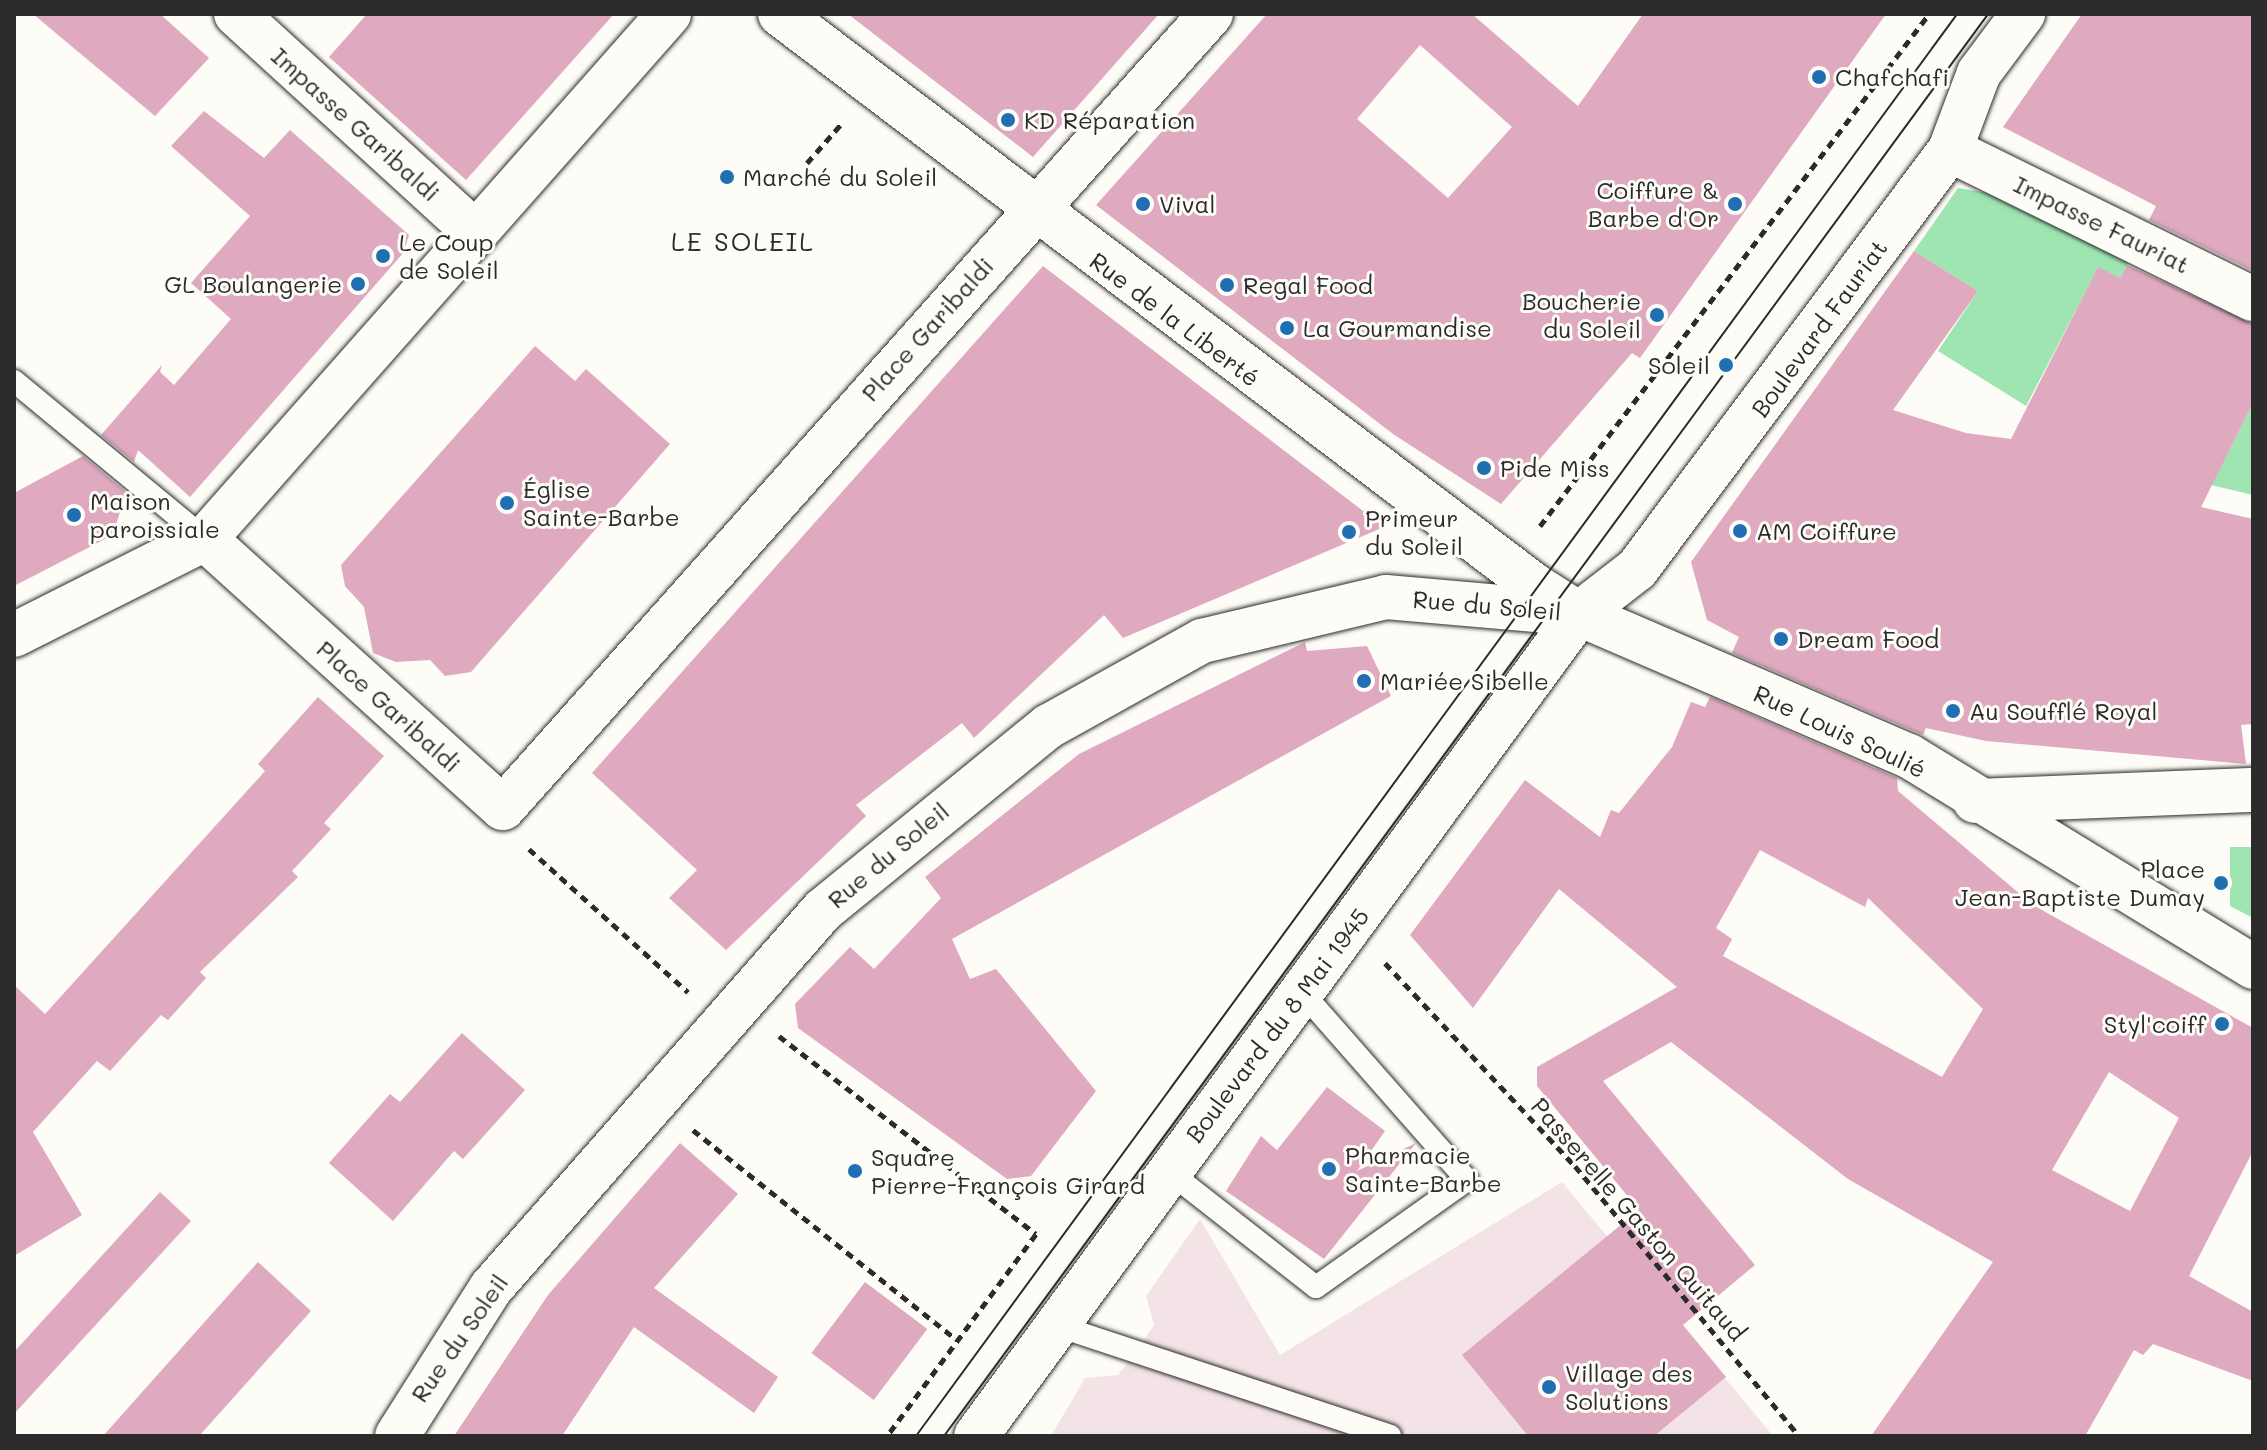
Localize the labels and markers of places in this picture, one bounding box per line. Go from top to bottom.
place label: Chafchafi [1835,63,1949,91]
marker: Chafchafi [1810,68,1828,86]
place label: KD Réparation [1024,106,1195,134]
marker: KD Réparation [999,111,1017,129]
place label: Marché du Soleil [743,163,937,191]
marker: Marché du Soleil [718,168,736,186]
place label: Coiffure & Barbe d'Or [1588,176,1719,232]
place label: Vival [1159,190,1215,218]
marker: Vival [1134,195,1152,213]
marker: Coiffure & Barbe d'Or [1726,195,1744,213]
place label: Le Coup de Soleil [399,228,499,284]
marker: Le Coup de Soleil [374,247,392,265]
place label: GL Boulangerie [164,270,342,298]
place label: Regal Food [1243,271,1373,299]
marker: GL Boulangerie [349,275,367,293]
marker: Regal Food [1218,276,1236,294]
place label: Boucherie du Soleil [1522,287,1641,343]
marker: Boucherie du Soleil [1648,306,1666,324]
place label: La Gourmandise [1303,314,1492,342]
marker: La Gourmandise [1278,319,1296,337]
place label: Soleil [1648,351,1710,379]
marker: Soleil [1717,356,1735,374]
place label: Pide Miss [1500,454,1610,482]
marker: Pide Miss [1475,459,1493,477]
place label: Église Sainte-Barbe [523,475,680,531]
place label: Maison paroissiale [90,487,220,543]
marker: Église Sainte-Barbe [498,494,516,512]
place label: Primeur du Soleil [1365,504,1463,560]
marker: Maison paroissiale [65,506,83,524]
place label: AM Coiffure [1756,517,1897,545]
marker: AM Coiffure [1731,522,1749,540]
marker: Primeur du Soleil [1340,523,1358,541]
place label: Dream Food [1797,625,1939,653]
marker: Dream Food [1772,630,1790,648]
place label: Mariée Sibelle [1380,667,1549,695]
marker: Mariée Sibelle [1355,672,1373,690]
place label: Au Soufflé Royal [1969,697,2158,725]
marker: Au Soufflé Royal [1944,702,1962,720]
place label: Place Jean-Baptiste Dumay [1955,855,2205,911]
marker: Place Jean-Baptiste Dumay [2212,874,2230,892]
place label: Styl'coiff [2104,1010,2206,1038]
marker: Styl'coiff [2213,1015,2231,1033]
place label: Pharmacie Sainte-Barbe [1345,1141,1502,1197]
place label: Square Pierre-François Girard [871,1143,1145,1199]
marker: Pharmacie Sainte-Barbe [1320,1160,1338,1178]
marker: Square Pierre-François Girard [846,1162,864,1180]
place label: Village des Solutions [1565,1359,1693,1415]
marker: Village des Solutions [1540,1378,1558,1396]

